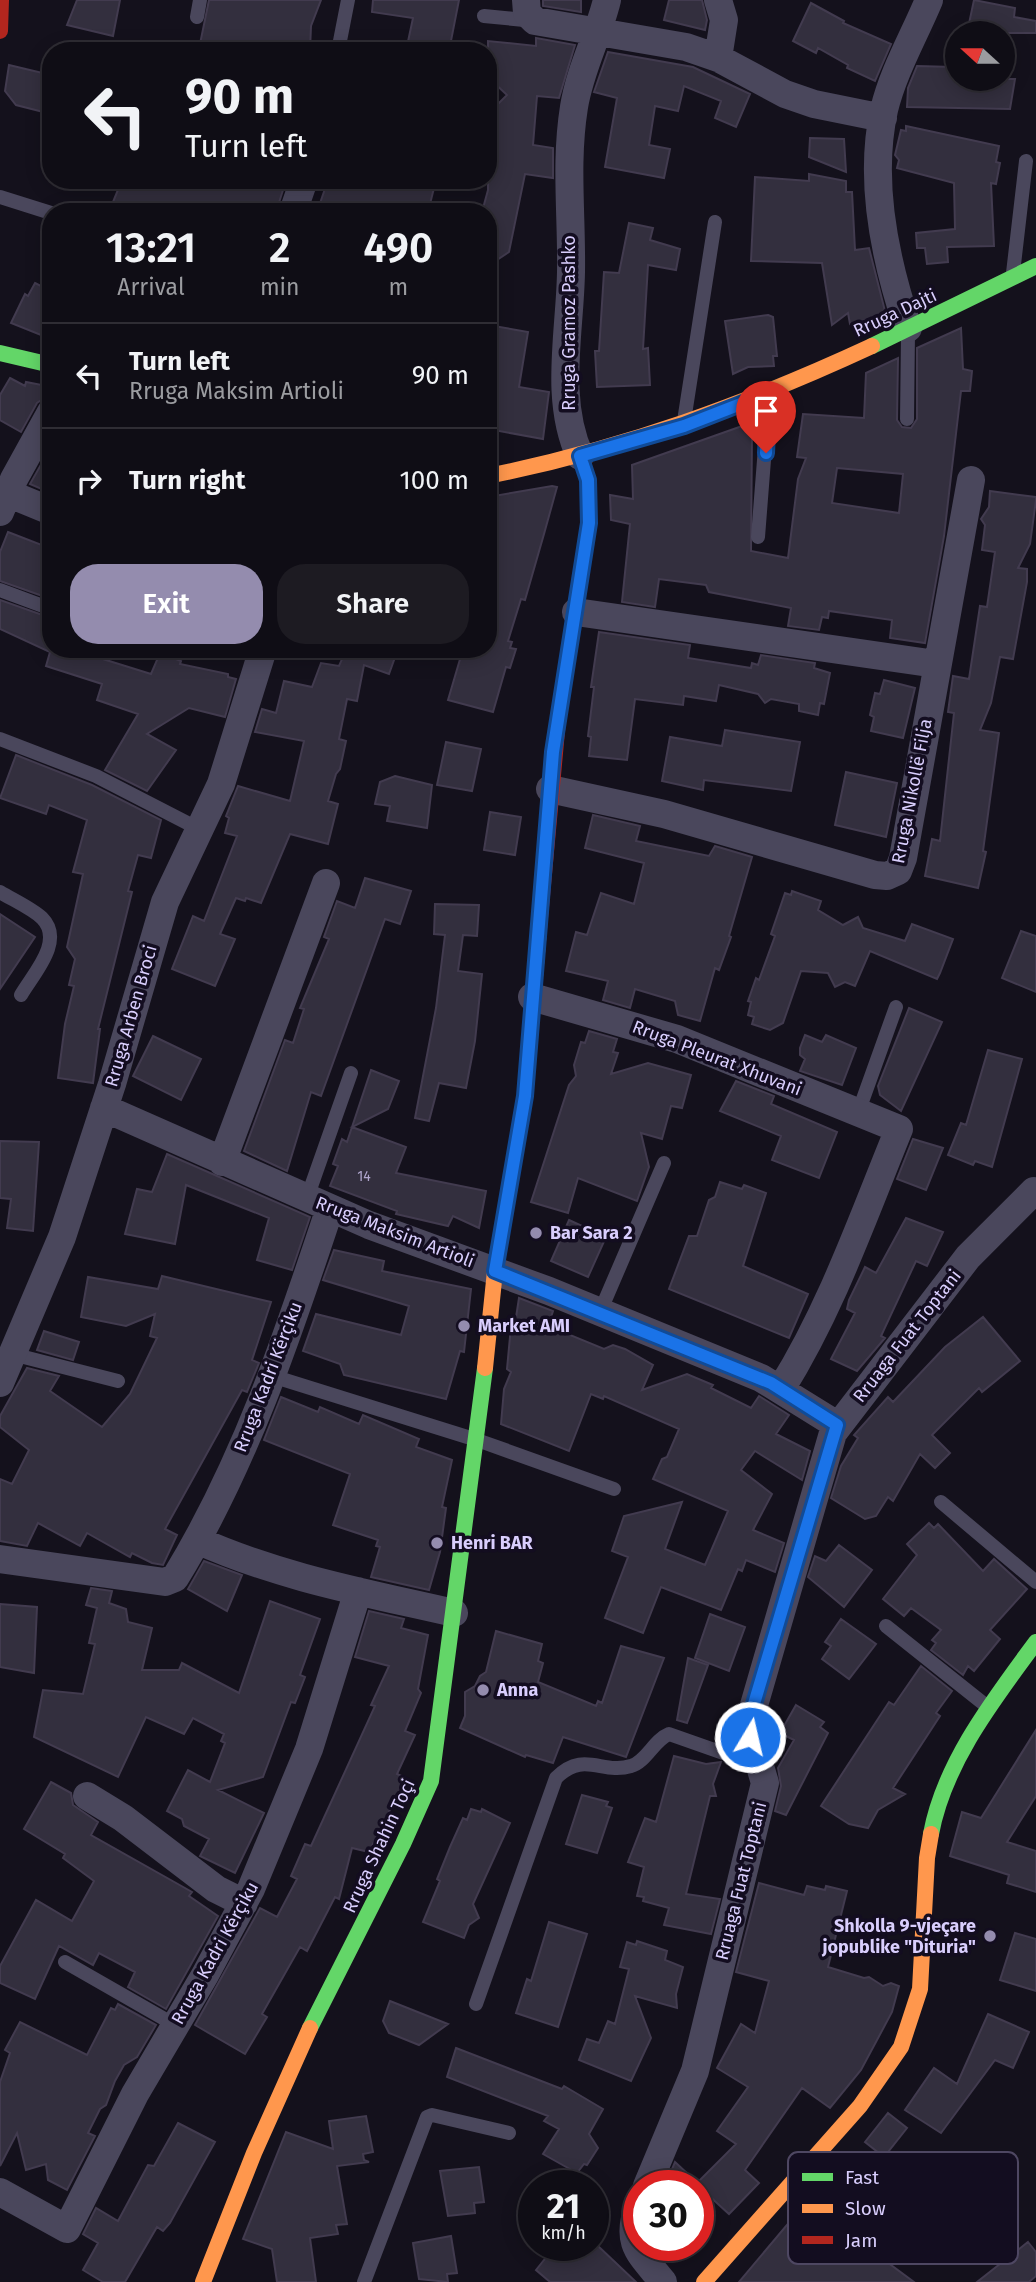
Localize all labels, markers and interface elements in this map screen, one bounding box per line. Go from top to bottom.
north arrow [945,21,1015,91]
map controls [945,21,1015,91]
text: 90 m [185,67,294,126]
icon: left [70,70,161,161]
text: Turn left [185,127,307,165]
text: 13:21 [106,223,196,273]
text: 2 [269,223,291,273]
text: 490 [363,223,433,273]
street label: Rruga Gramoz Pashko [558,235,580,411]
text: Arrival [117,273,185,301]
text: min [260,273,300,301]
text: m [388,273,408,301]
street label: Rruga Dajti [850,284,940,342]
text: Turn left [129,346,230,377]
icon: left [70,357,108,395]
text: 90 m [412,360,469,391]
text: Rruga Maksim Artioli [129,377,344,405]
pin [736,381,796,453]
icon: arrive [747,392,785,430]
icon: right [70,462,108,500]
text: Turn right [129,465,246,496]
text: 100 m [400,465,469,496]
button: Exit [70,564,263,644]
button: Share [277,564,469,644]
street label: Rruga Nikollë Filja [887,717,937,865]
street label: Rruga Arben Broci [100,943,162,1089]
street label: Rruga Pleurat Xhuvani [629,1016,805,1100]
house number: 14 [357,1168,371,1185]
street label: Rruga Maksim Artioli [313,1192,477,1272]
place label: Bar Sara 2 [550,1222,633,1244]
marker: Bar Sara 2 [528,1225,544,1241]
street label: Rruaga Fuat Toptani [848,1265,966,1407]
street label: Rruga Kadri Kërçiku [229,1299,307,1455]
place label: Market AMI [478,1315,570,1337]
marker: Market AMI [456,1318,472,1334]
place label: Henri BAR [451,1532,534,1554]
marker: Henri BAR [429,1535,445,1551]
place label: Anna [496,1679,538,1701]
marker: Anna [475,1682,491,1698]
position arrow [713,1700,787,1774]
street label: Rruga Shahin Toçi [338,1775,420,1917]
street label: Rruaga Fuat Toptani [711,1799,771,1963]
street label: Rruga Kadri Kërçiku [167,1878,263,2028]
place label: Shkolla 9-vjeçare jopublike "Dituria" [821,1915,976,1958]
marker: Shkolla 9-vjeçare jopublike "Dituria" [982,1928,998,1944]
legend [788,2152,1018,2264]
text: Fast [845,2166,879,2189]
speed limit sign: 30 [623,2170,714,2261]
text: 21 [547,2185,580,2227]
text: Slow [845,2197,886,2220]
text: km/h [541,2222,586,2244]
text: Jam [845,2229,877,2252]

